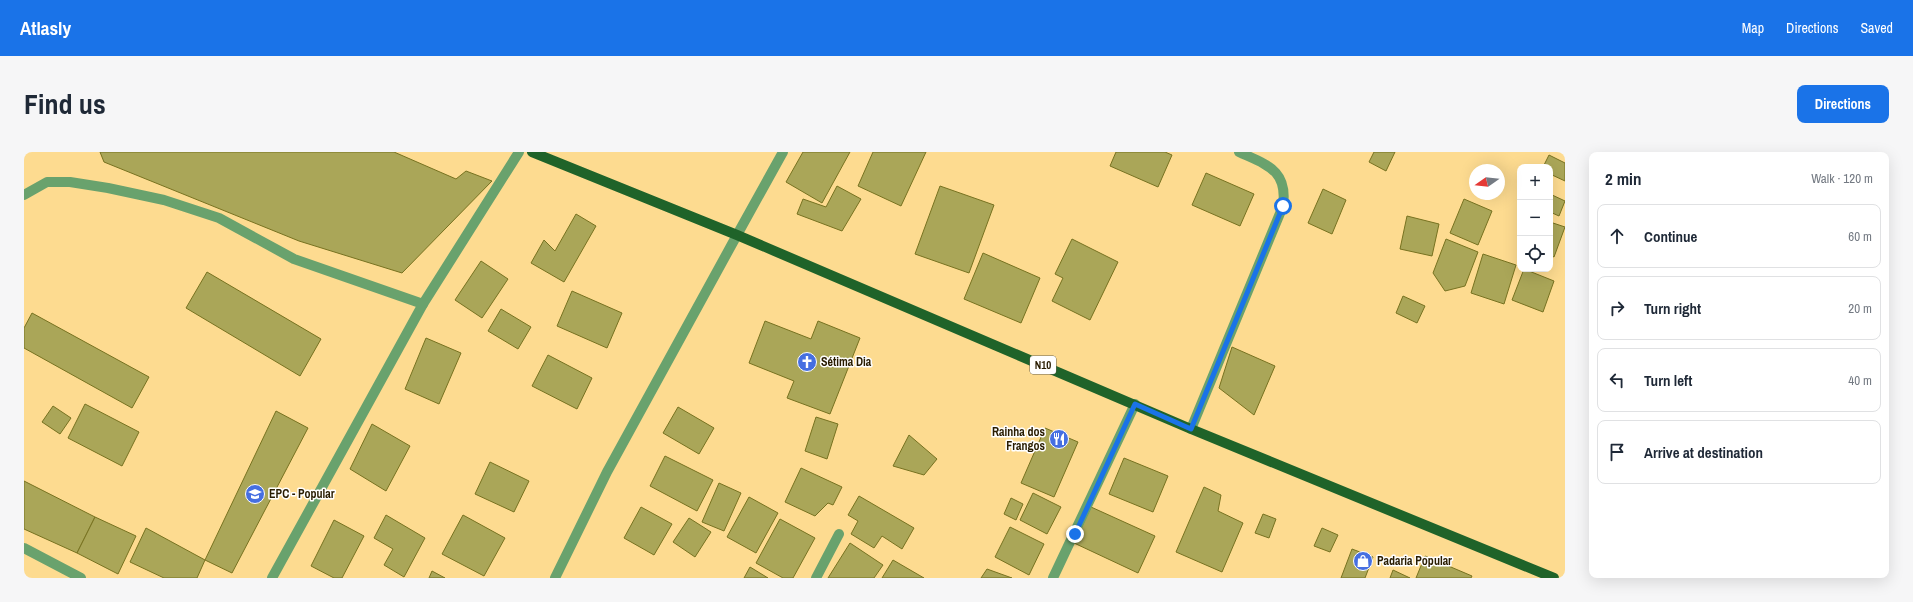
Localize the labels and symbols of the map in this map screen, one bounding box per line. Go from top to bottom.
north arrow [1469,164,1505,200]
route start [1274,197,1292,215]
church icon: Sétima Dia [796,351,818,373]
place label: Sétima Dia [821,354,872,370]
road number: N10 [1030,356,1056,374]
place label: Rainha dos Frangos [992,424,1046,454]
restaurant icon: Rainha dos Frangos [1048,428,1070,450]
school or university icon: EPC - Popular [244,483,266,505]
place label: EPC - Popular [269,486,335,502]
route end [1066,525,1084,543]
shop icon: Padaria Popular [1352,550,1374,572]
place label: Padaria Popular [1377,553,1452,569]

